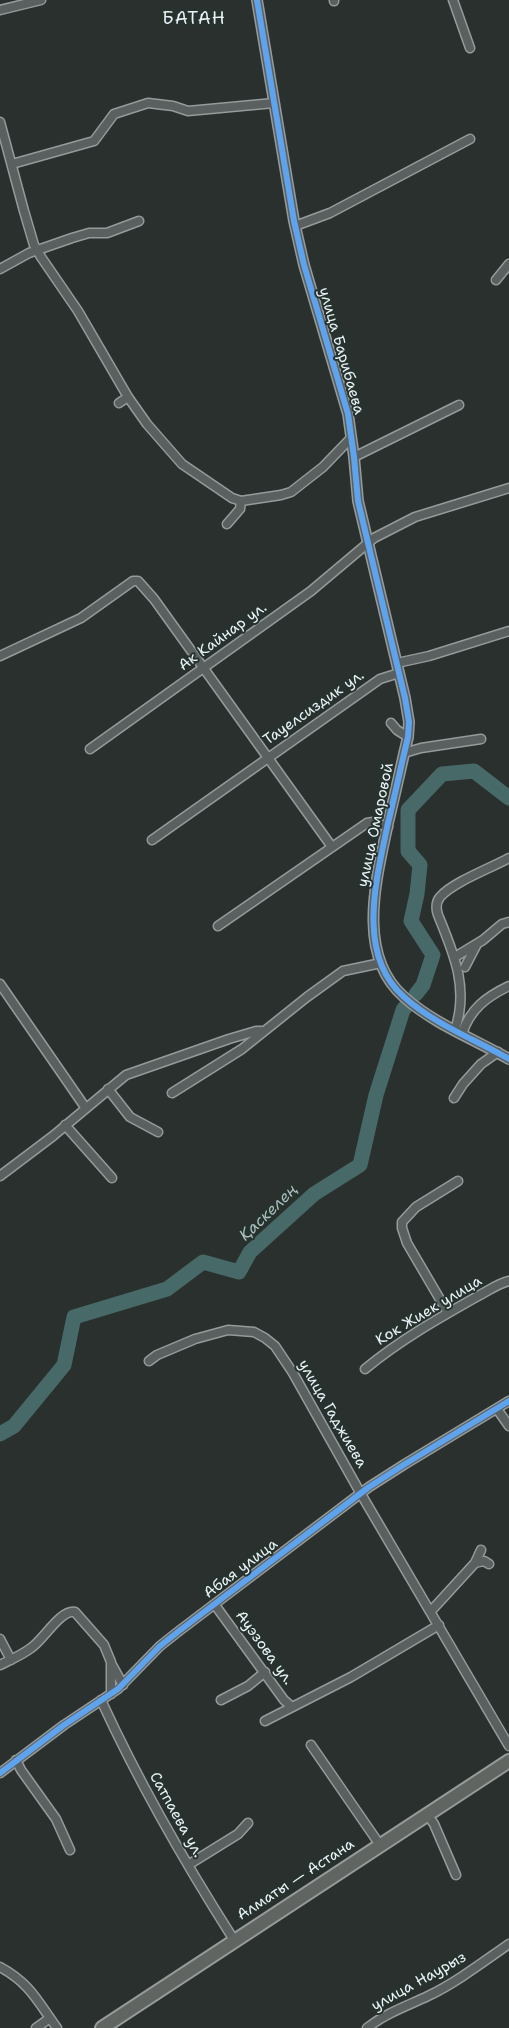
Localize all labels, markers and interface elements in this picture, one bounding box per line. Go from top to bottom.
district label: БАТАН [161,8,227,30]
street label: улица Барибаева [314,285,368,417]
street label: Ак Кайнар ул. [175,599,271,675]
street label: Тауелсиздик ул. [260,666,368,750]
street label: улица Омаровой [354,761,398,889]
water label: Қаскелең [236,1180,302,1246]
street label: Кок Жиек улица [373,1272,485,1350]
street label: улица Гаджиева [294,1357,370,1471]
street label: Абая улица [200,1535,282,1603]
street label: Ауэзова ул. [231,1608,297,1688]
street label: Сатпаева ул. [145,1769,207,1861]
street label: Алматы — Астана [234,1835,358,1925]
street label: улица Наурыз [368,1949,470,2015]

